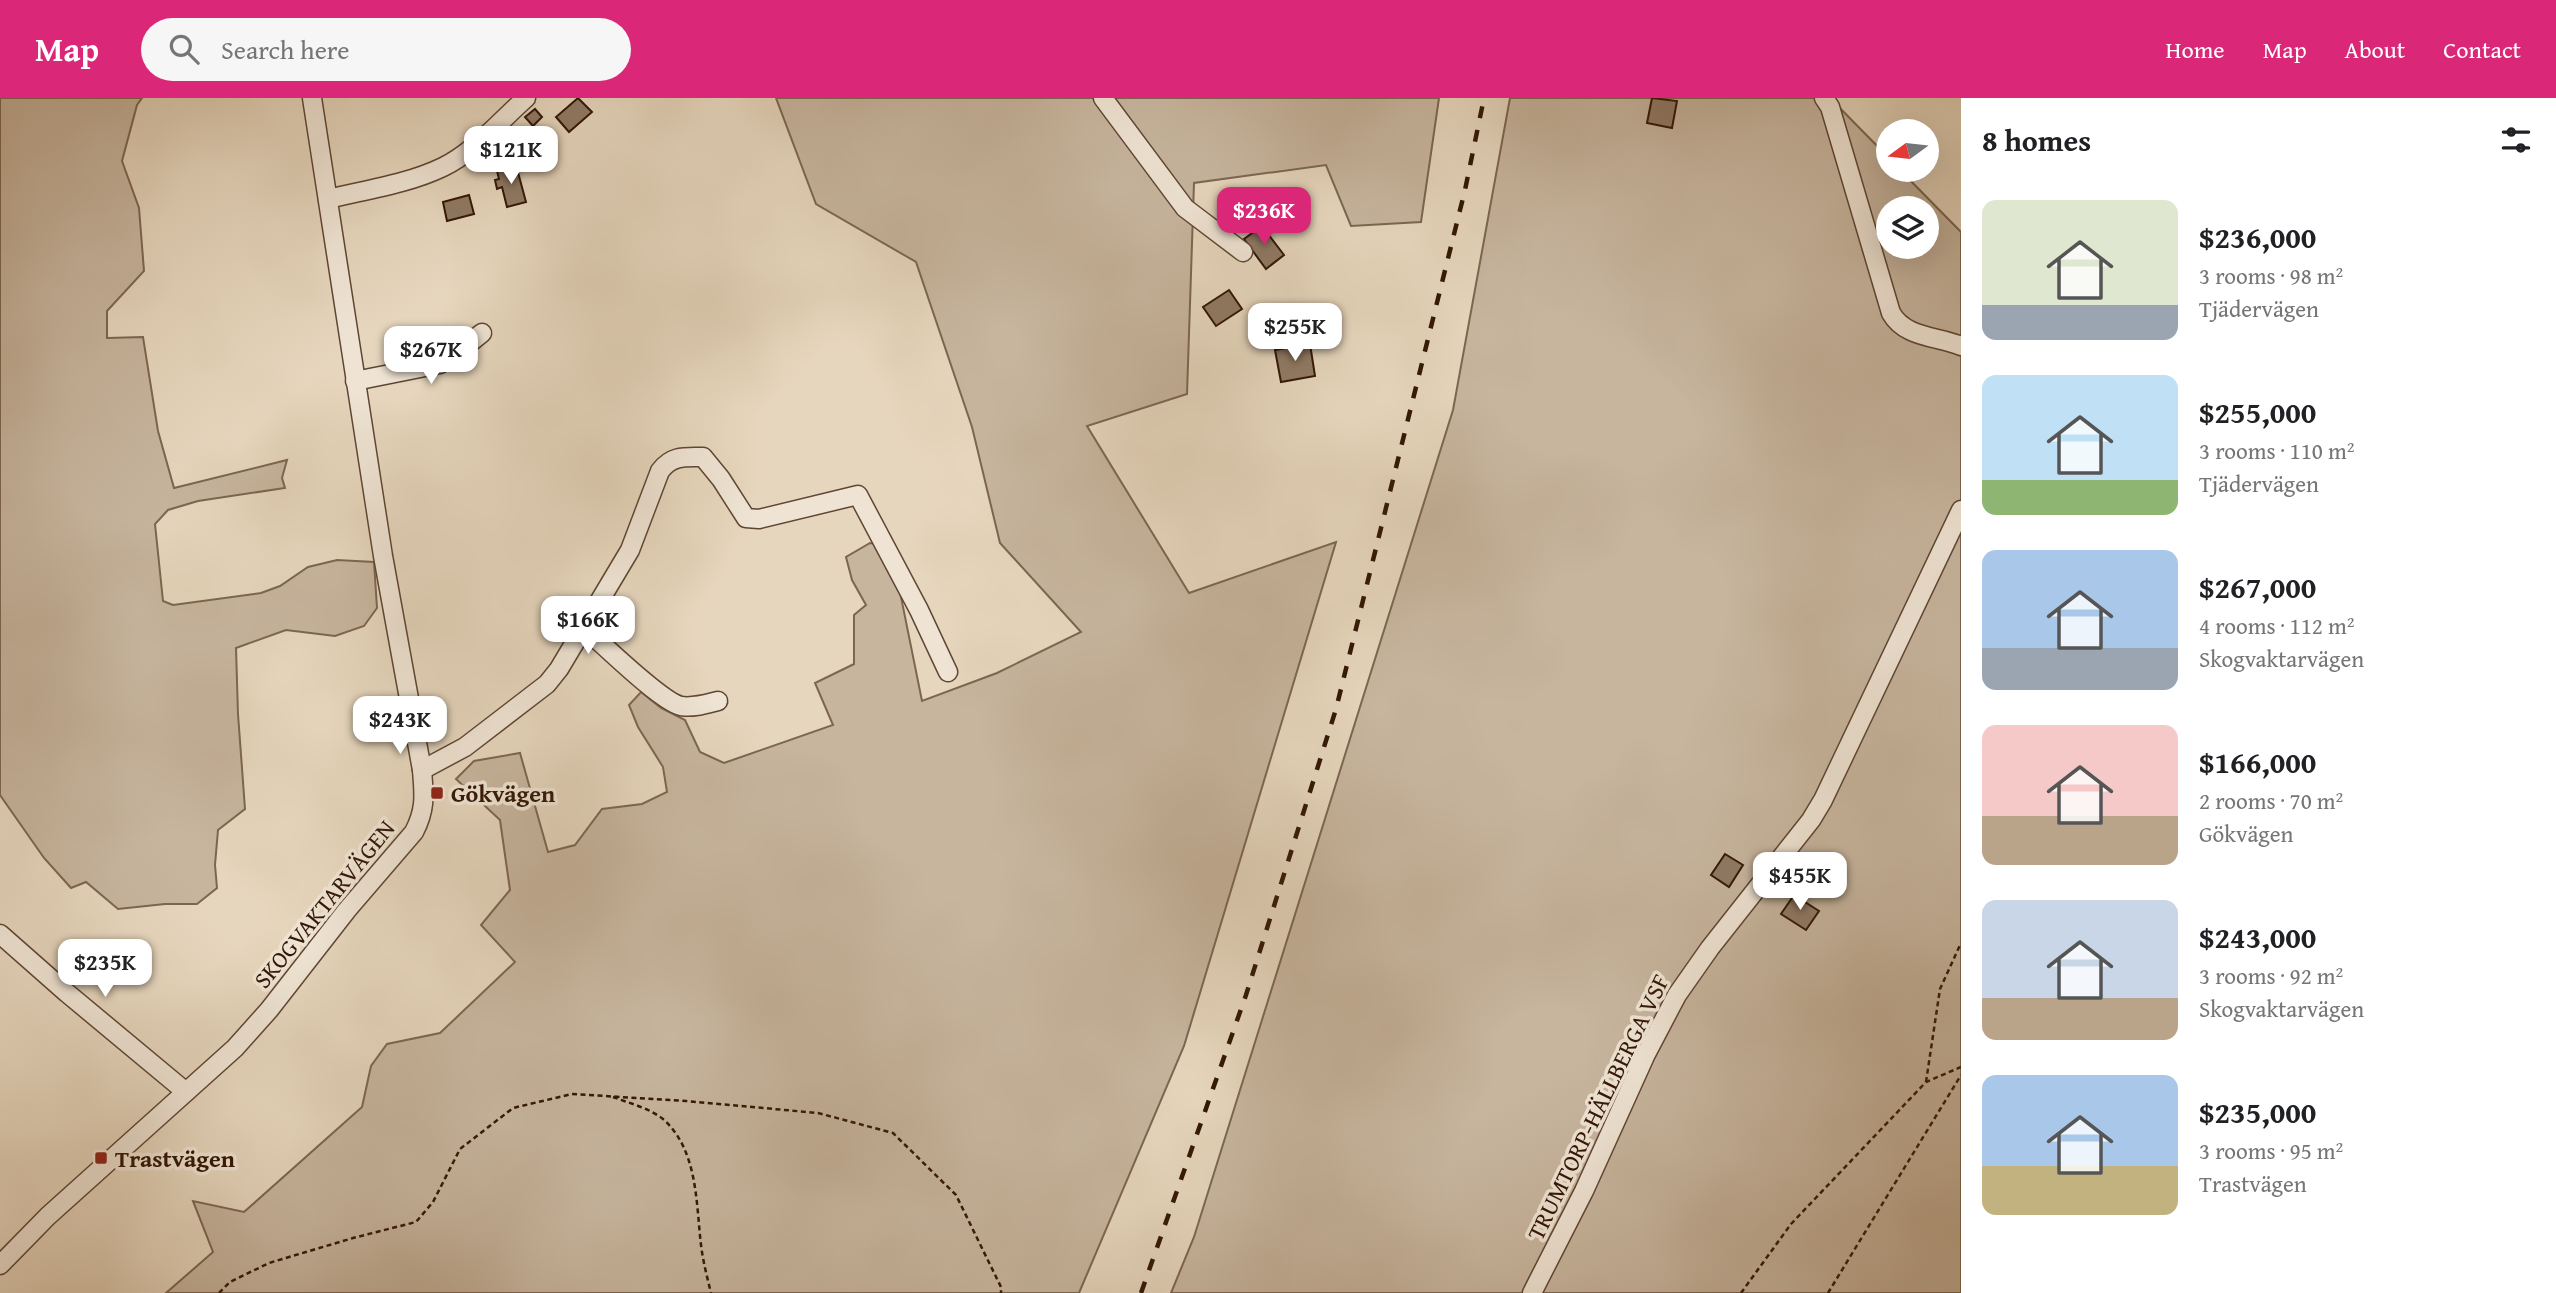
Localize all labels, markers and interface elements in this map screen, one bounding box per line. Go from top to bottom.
search box [141,18,631,81]
text: Map [35,25,99,73]
icon: search [165,30,203,68]
text: Search here [221,30,349,69]
text: Home [2166,32,2225,67]
text: Map [2263,32,2307,67]
text: About [2345,32,2405,67]
text: Contact [2443,32,2521,67]
text: 8 homes [1982,118,2091,162]
north arrow [1876,119,1939,182]
map controls [1876,119,1939,259]
icon: filters [2497,121,2535,159]
pin: $121K [462,126,560,186]
text: $121K [480,132,542,165]
pin: $236K [1215,188,1313,247]
text: $236K [1233,193,1295,226]
button: layers [1876,196,1939,259]
text: $236,000 [2199,215,2316,259]
icon: home [2038,228,2122,312]
text: 3 rooms · 98 m² [2199,259,2343,292]
text: Tjädervägen [2199,292,2319,325]
pin: $255K [1246,303,1344,363]
text: $255K [1264,309,1326,342]
pin: $267K [382,327,480,386]
text: $267K [400,332,462,365]
text: $255,000 [2199,390,2316,434]
icon: home [2038,403,2122,487]
text: 3 rooms · 110 m² [2199,434,2354,467]
text: Tjädervägen [2199,467,2319,500]
text: $267,000 [2199,565,2316,609]
icon: home [2038,578,2122,662]
pin: $166K [539,596,637,656]
text: $166K [557,602,619,635]
text: 4 rooms · 112 m² [2199,609,2354,642]
text: Skogvaktarvägen [2199,642,2364,675]
pin: $243K [351,696,449,756]
text: $243K [369,702,431,735]
text: $166,000 [2199,740,2316,784]
icon: home [2038,753,2122,837]
place label: Gökvägen [451,776,555,811]
text: 2 rooms · 70 m² [2199,784,2343,817]
marker: Gökvägen [429,785,445,801]
street label: SKOGVAKTARVÄGEN [245,812,403,996]
text: Gökvägen [2199,817,2293,850]
pin: $455K [1751,852,1849,912]
text: $455K [1769,858,1831,891]
text: $243,000 [2199,915,2316,959]
icon: home [2038,928,2122,1012]
pin: $235K [56,940,154,999]
text: $235K [74,945,136,978]
text: 3 rooms · 92 m² [2199,959,2343,992]
street label: TRUMTORP-HÄLLBERGA VSF [1518,968,1678,1246]
text: Skogvaktarvägen [2199,992,2364,1025]
text: $235,000 [2199,1090,2316,1134]
icon: home [2038,1103,2122,1187]
text: 3 rooms · 95 m² [2199,1134,2343,1167]
place label: Trastvägen [115,1141,235,1176]
marker: Trastvägen [93,1150,109,1166]
text: Trastvägen [2199,1167,2307,1200]

